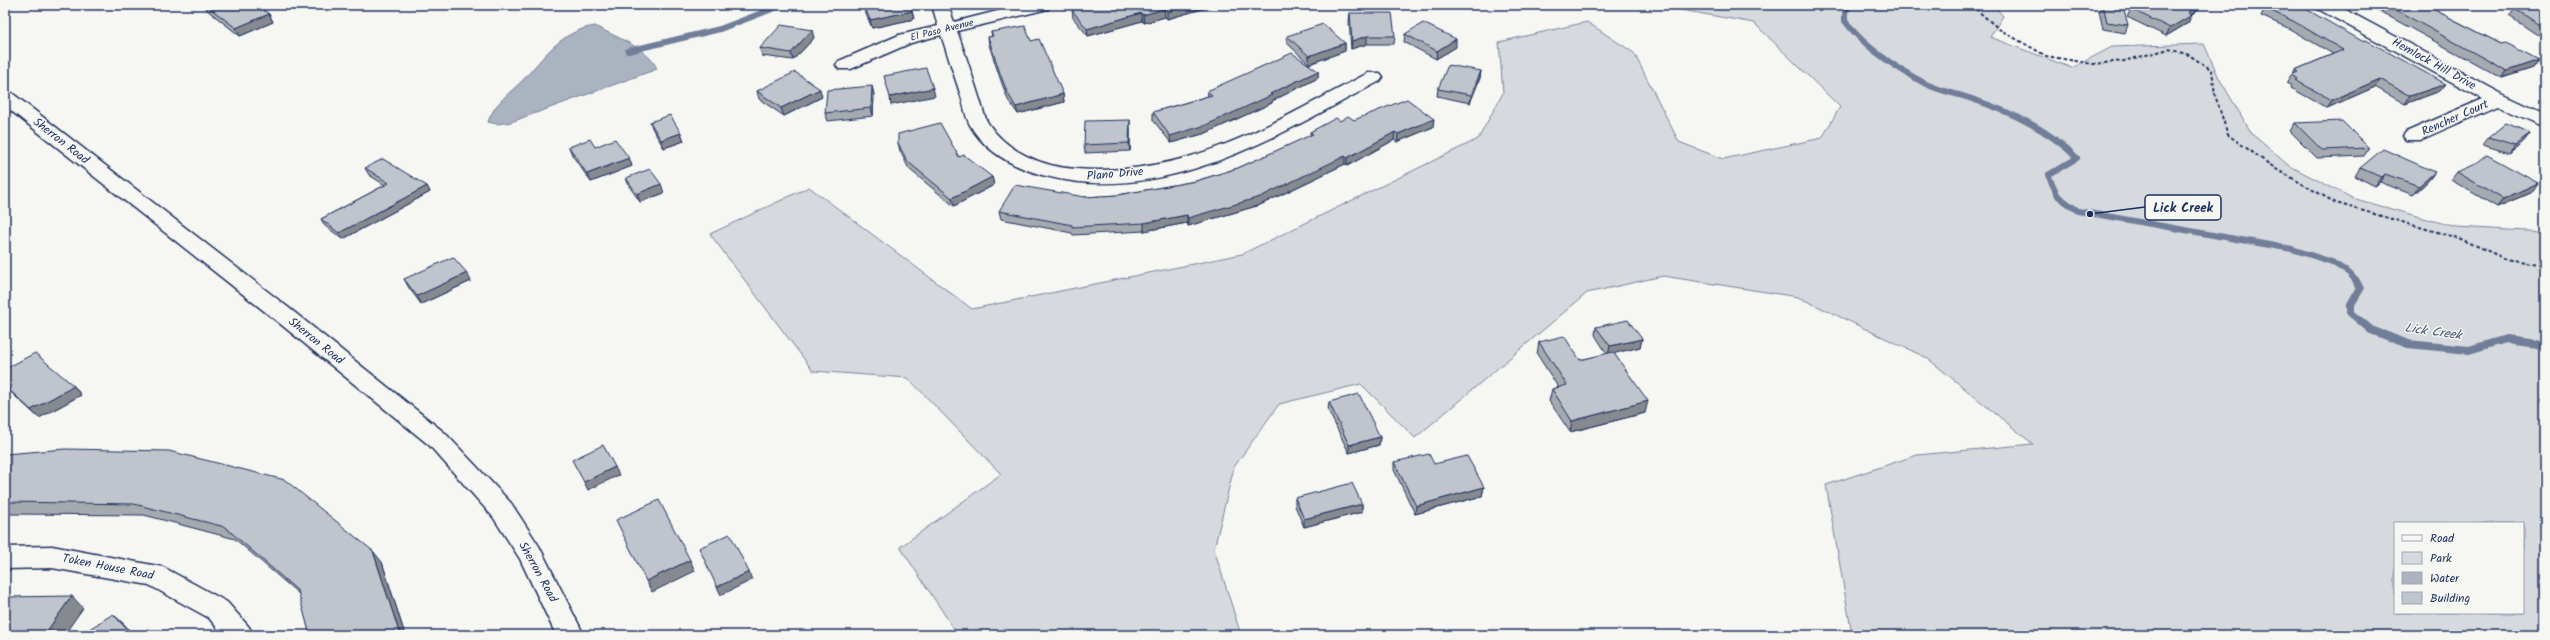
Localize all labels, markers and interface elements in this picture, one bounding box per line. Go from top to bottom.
street label: El Paso Avenue [909,14,976,46]
street label: Hemlock Hill Drive [2388,33,2480,95]
street label: Rencher Court [2418,95,2492,141]
street label: Sherron Road [29,113,94,170]
street label: Plano Drive [1086,162,1145,186]
callout: Lick Creek [2145,195,2221,220]
text: Lick Creek [2153,198,2214,219]
street label: Sherron Road [284,313,349,370]
water label: Lick Creek [2403,318,2465,347]
legend [2394,522,2524,614]
text: Road [2430,529,2455,548]
street label: Sherron Road [513,538,563,607]
street label: Token House Road [61,549,156,585]
text: Park [2430,549,2452,568]
text: Water [2430,569,2460,588]
text: Building [2430,589,2470,608]

